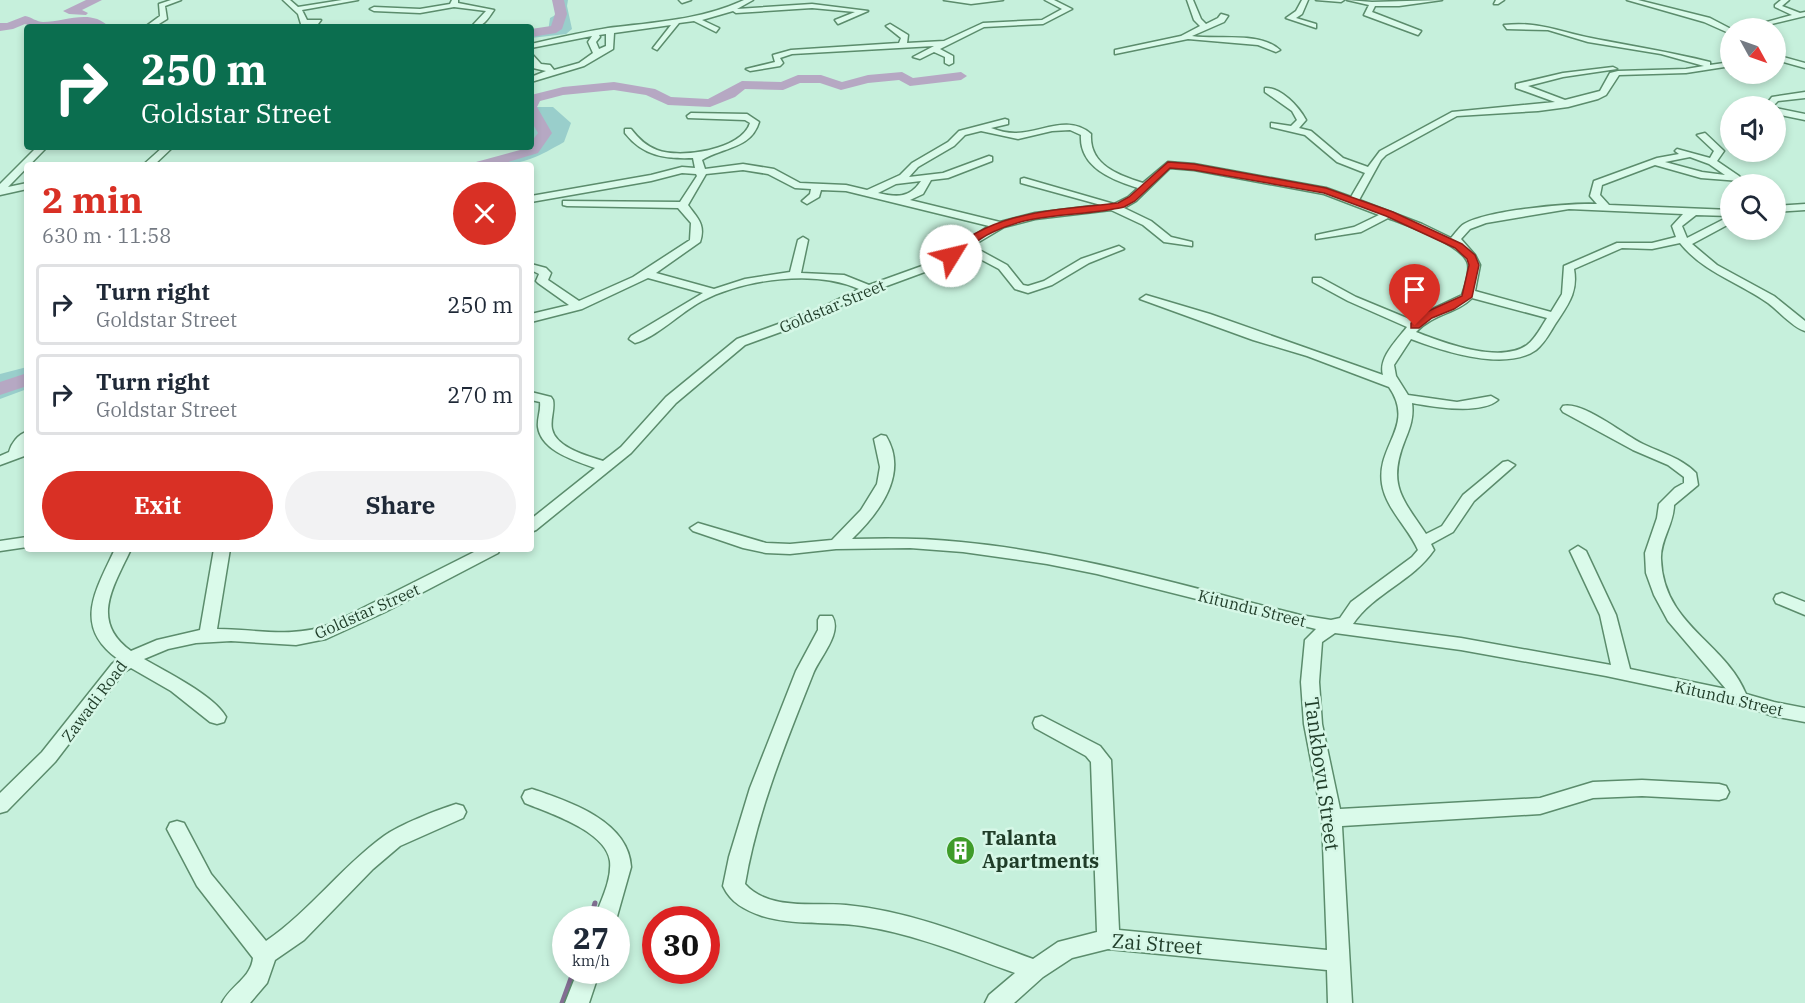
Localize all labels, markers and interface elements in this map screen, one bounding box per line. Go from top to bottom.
north arrow [1720,18,1786,84]
map controls [1720,18,1786,240]
text: 250 m [141,42,267,97]
icon: right [42,48,120,126]
text: Goldstar Street [141,95,332,130]
button: sound [1720,96,1786,162]
button: search [1720,174,1786,240]
text: 2 min [42,176,143,223]
button: close [453,182,516,245]
text: 630 m · 11:58 [42,222,171,249]
position arrow [919,224,983,288]
pin [1389,264,1440,326]
icon: arrive [1398,273,1431,306]
street label: Goldstar Street [776,275,888,337]
text: Turn right [96,277,210,306]
icon: right [45,288,78,321]
text: 250 m [447,290,513,319]
text: Goldstar Street [96,306,237,333]
text: Turn right [96,367,210,396]
icon: right [45,378,78,411]
text: 270 m [447,380,513,409]
text: Goldstar Street [96,396,237,423]
button: Exit [42,471,273,540]
button: Share [285,471,516,540]
street label: Goldstar Street [311,579,423,643]
street label: Kitundu Street [1196,585,1308,631]
street label: Zawadi Road [57,656,131,746]
street label: Kitundu Street [1673,676,1785,720]
street label: Tankbovu Street [1298,695,1347,852]
place label: Talanta Apartments [982,824,1099,874]
building icon: Talanta Apartments [945,834,977,866]
speed limit sign: 30 [642,906,720,984]
text: 27 [573,918,609,957]
street label: Zai Street [1111,927,1203,960]
text: km/h [572,951,610,970]

